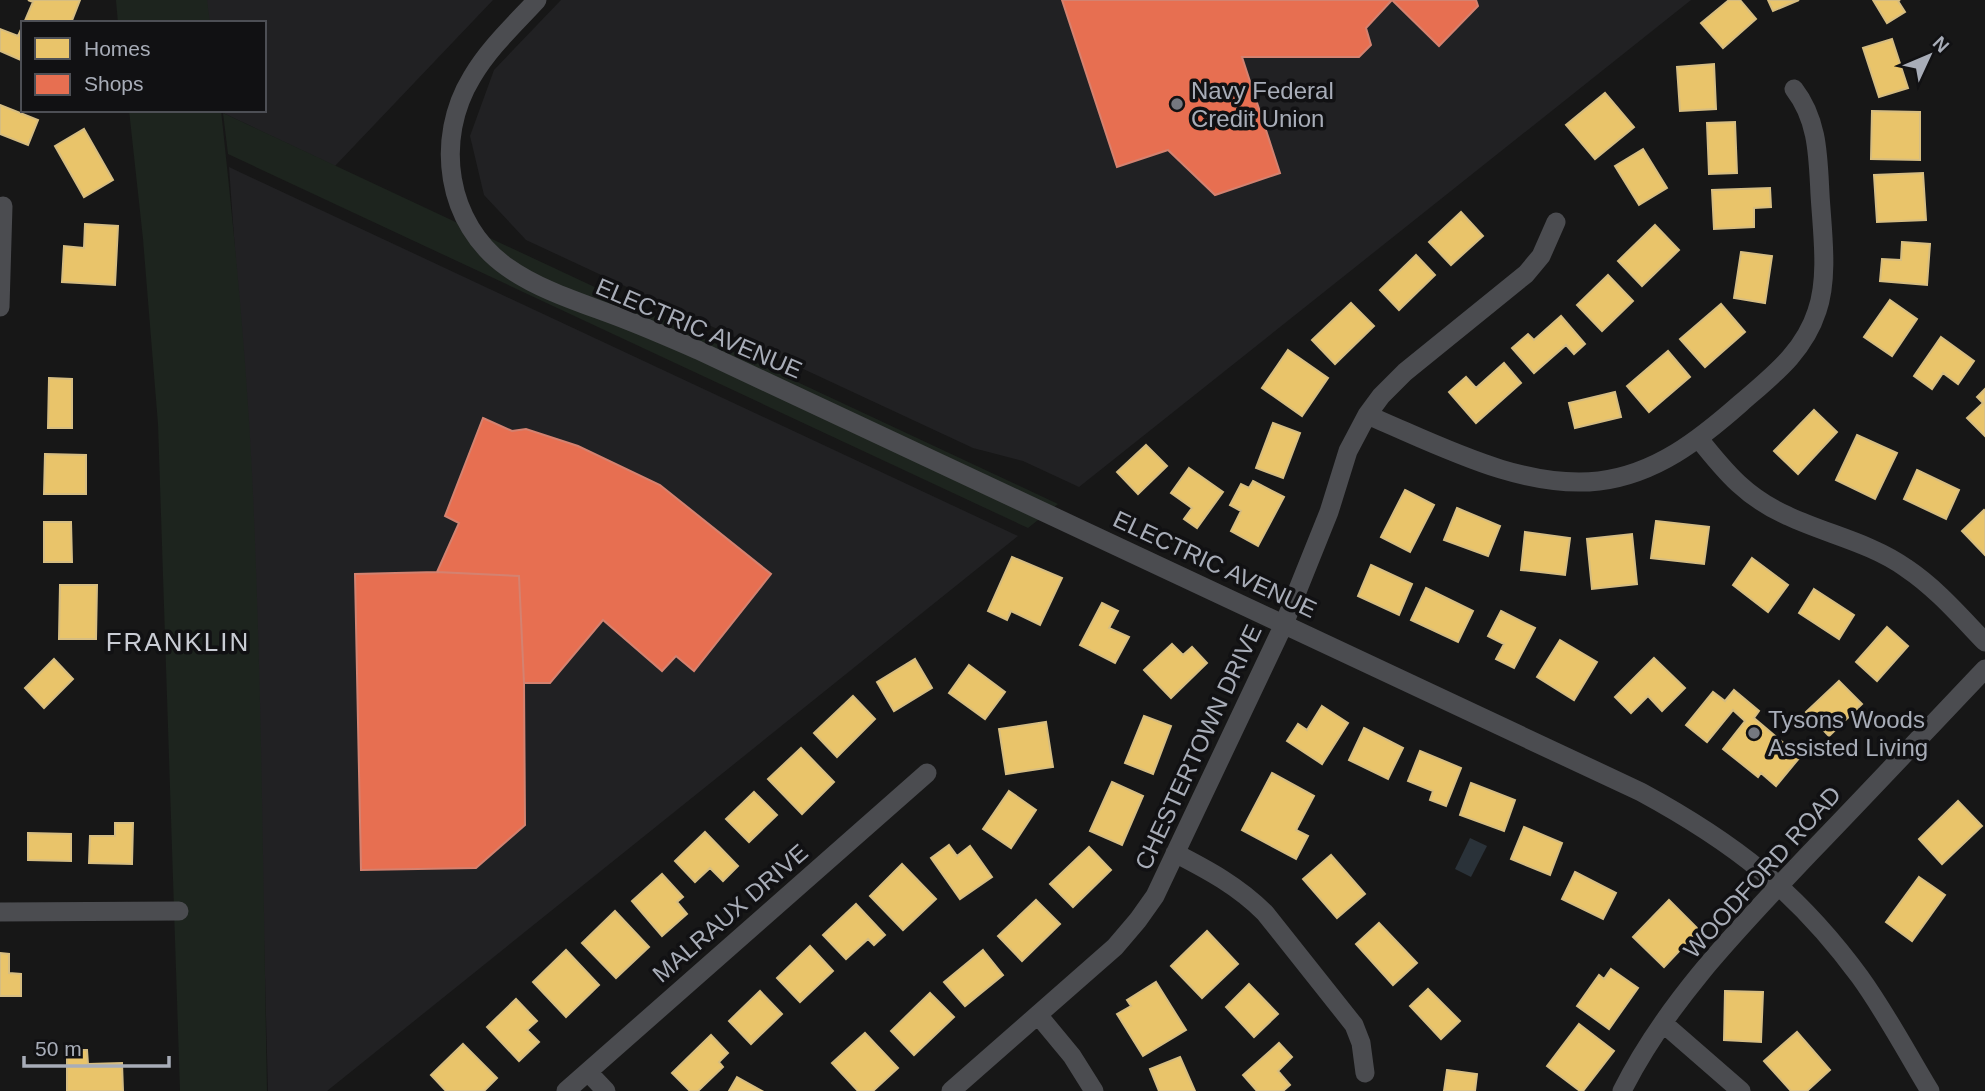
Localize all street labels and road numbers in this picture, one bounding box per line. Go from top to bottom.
street label: ELECTRIC AVENUE [592,272,806,384]
street label: ELECTRIC AVENUE [1109,505,1321,623]
street label: CHESTERTOWN DRIVE [1129,620,1267,874]
street label: WOODFORD ROAD [1678,781,1846,963]
street label: MALRAUX DRIVE [647,839,813,987]

